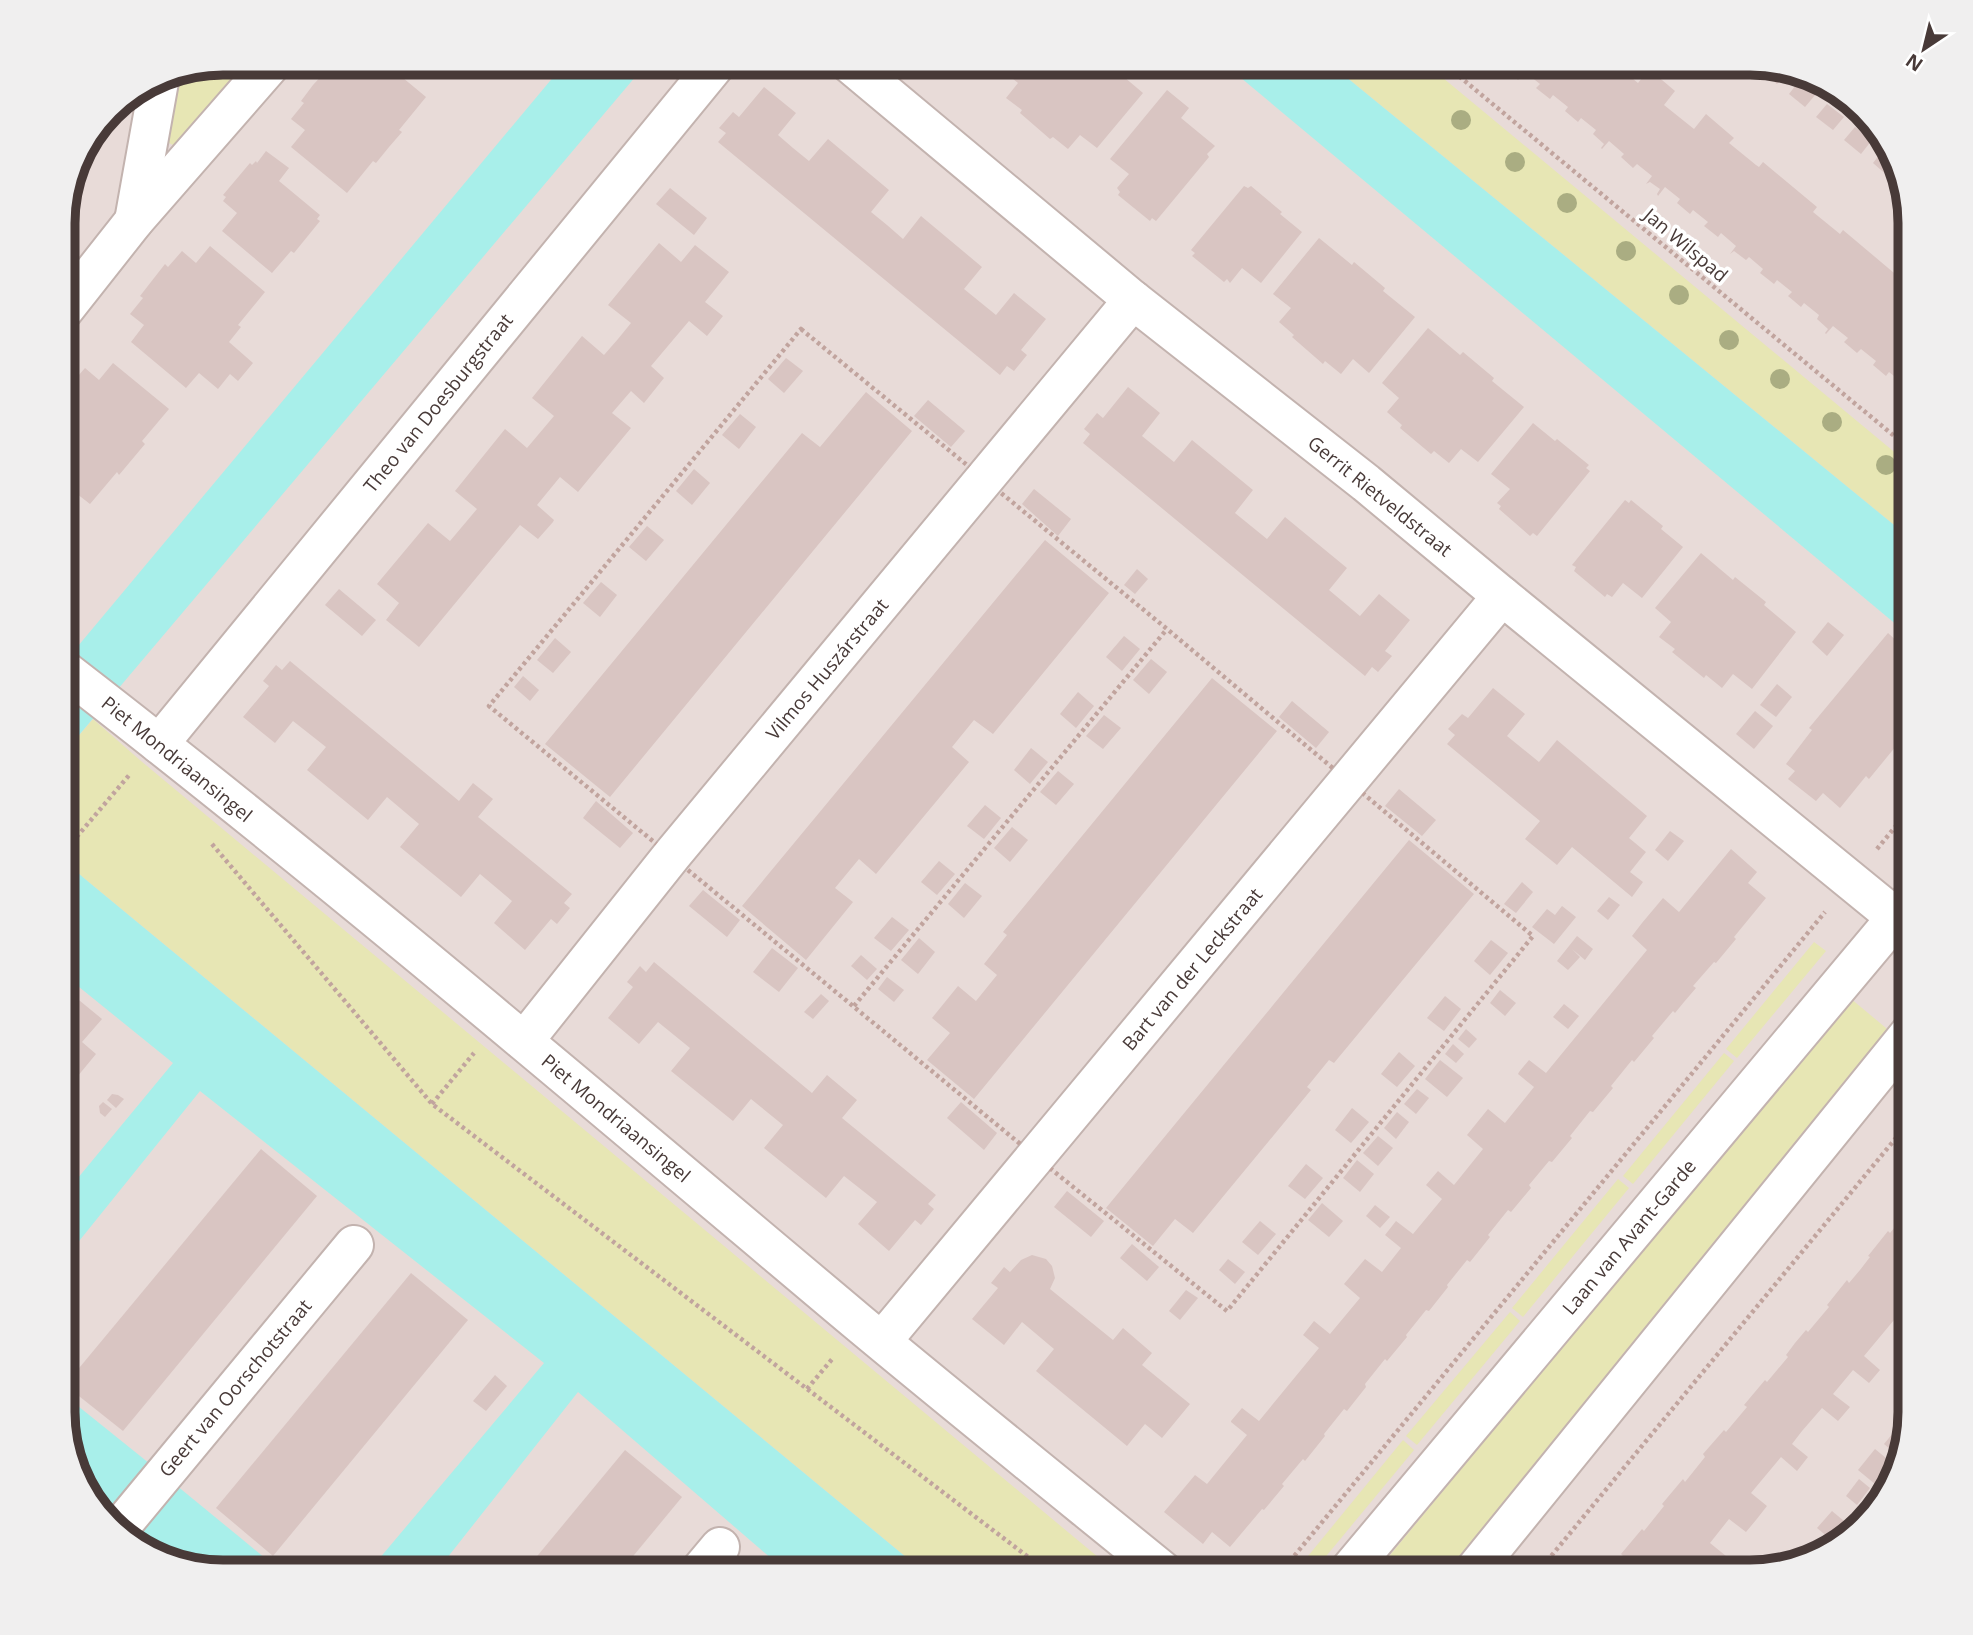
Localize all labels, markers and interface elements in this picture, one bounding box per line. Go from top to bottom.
north arrow [1889,14,1959,84]
text: N [1900,48,1928,78]
street label: Jan Wilspad [1637,201,1734,288]
street label: Theo van Doesburgstraat [358,308,519,498]
street label: Gerrit Rietveldstraat [1302,430,1458,562]
street label: Vilmos Huszárstraat [760,593,894,745]
street label: Piet Mondriaansingel [96,690,258,828]
street label: Bart van der Leckstraat [1116,882,1268,1056]
street label: Piet Mondriaansingel [536,1048,696,1188]
street label: Laan van Avant-Garde [1556,1154,1702,1320]
street label: Geert van Oorschotstraat [153,1293,317,1482]

